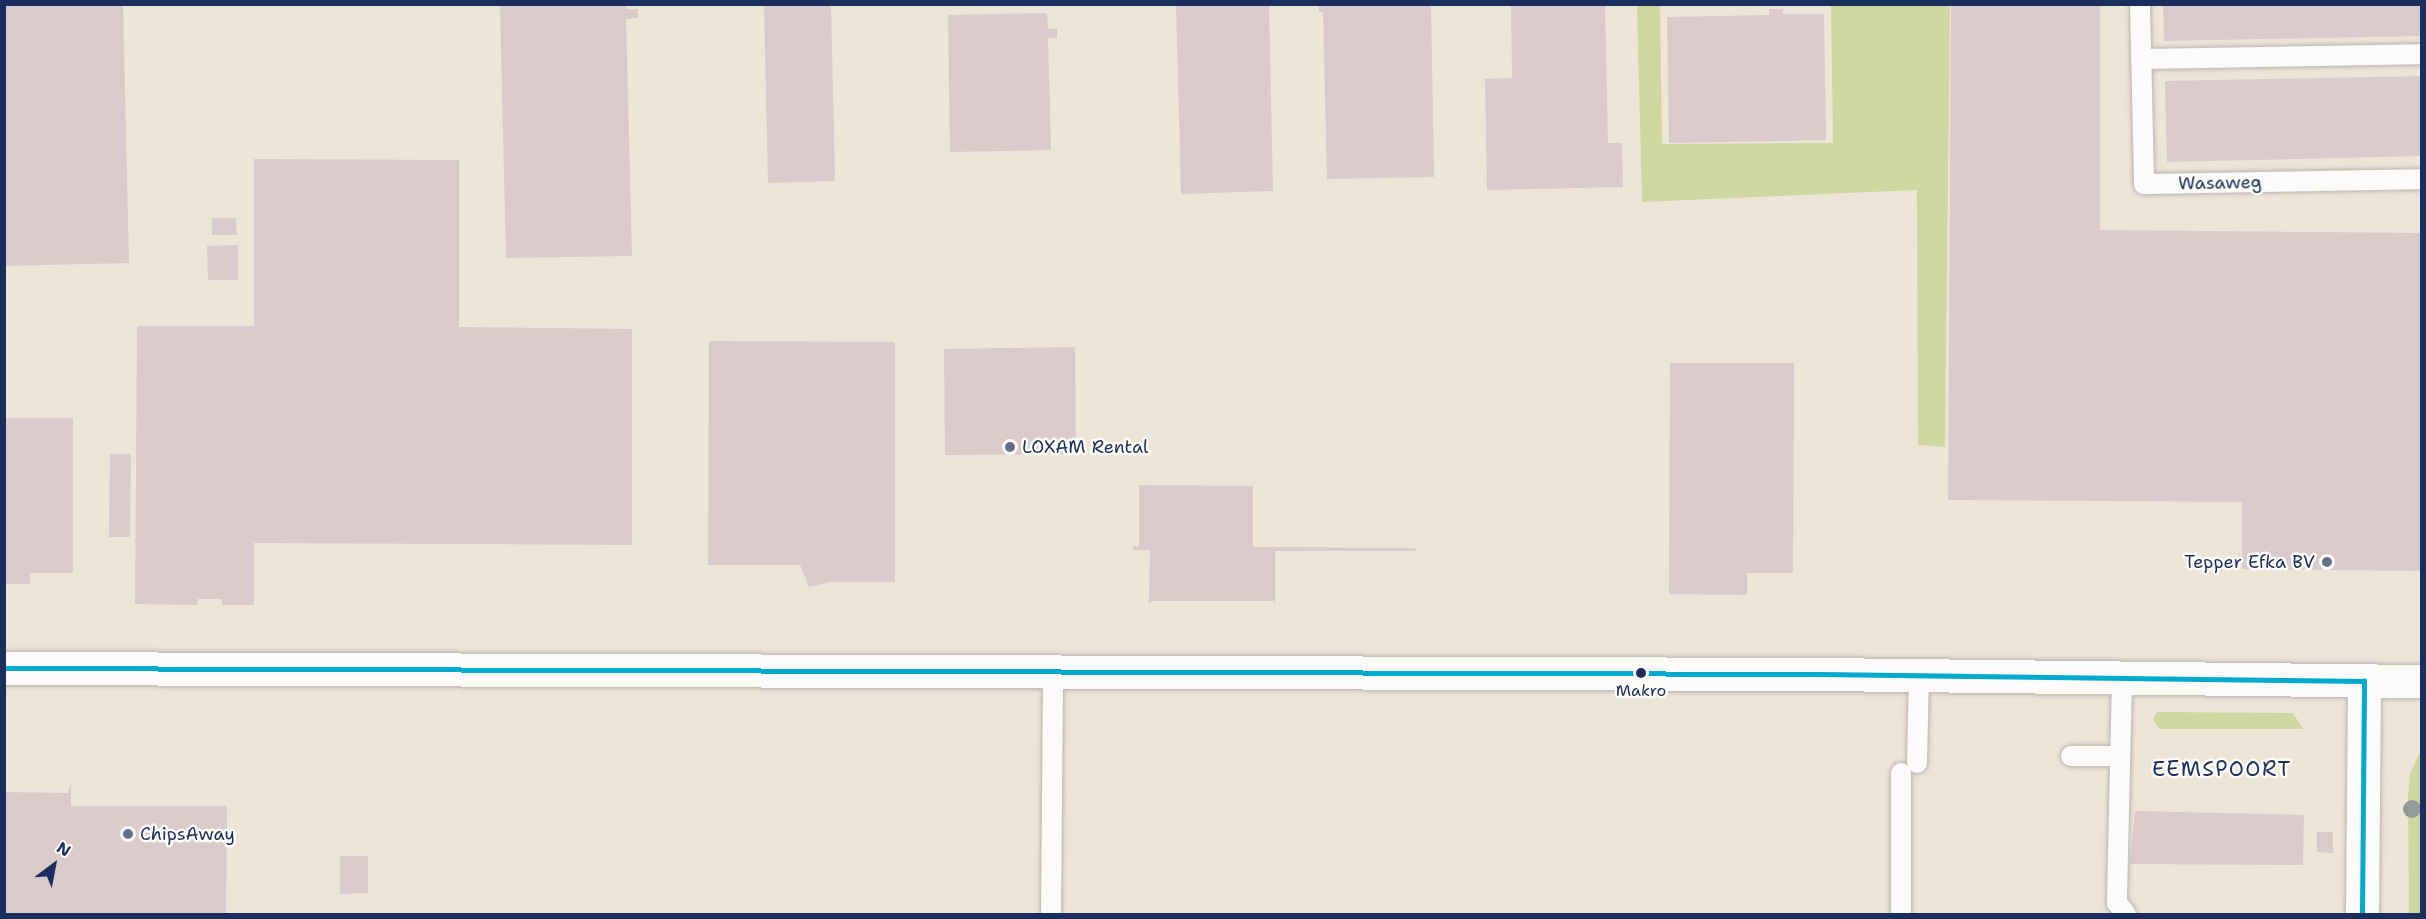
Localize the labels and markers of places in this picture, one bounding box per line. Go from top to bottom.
place label: LOXAM Rental [1022,436,1148,458]
marker: LOXAM Rental [1003,440,1017,454]
place label: Tepper Efka BV [2184,551,2315,573]
marker: Tepper Efka BV [2320,555,2334,569]
marker: Makro [1635,667,1647,679]
place label: Makro [1616,681,1666,701]
place label: ChipsAway [140,823,235,845]
marker: ChipsAway [121,827,135,841]

